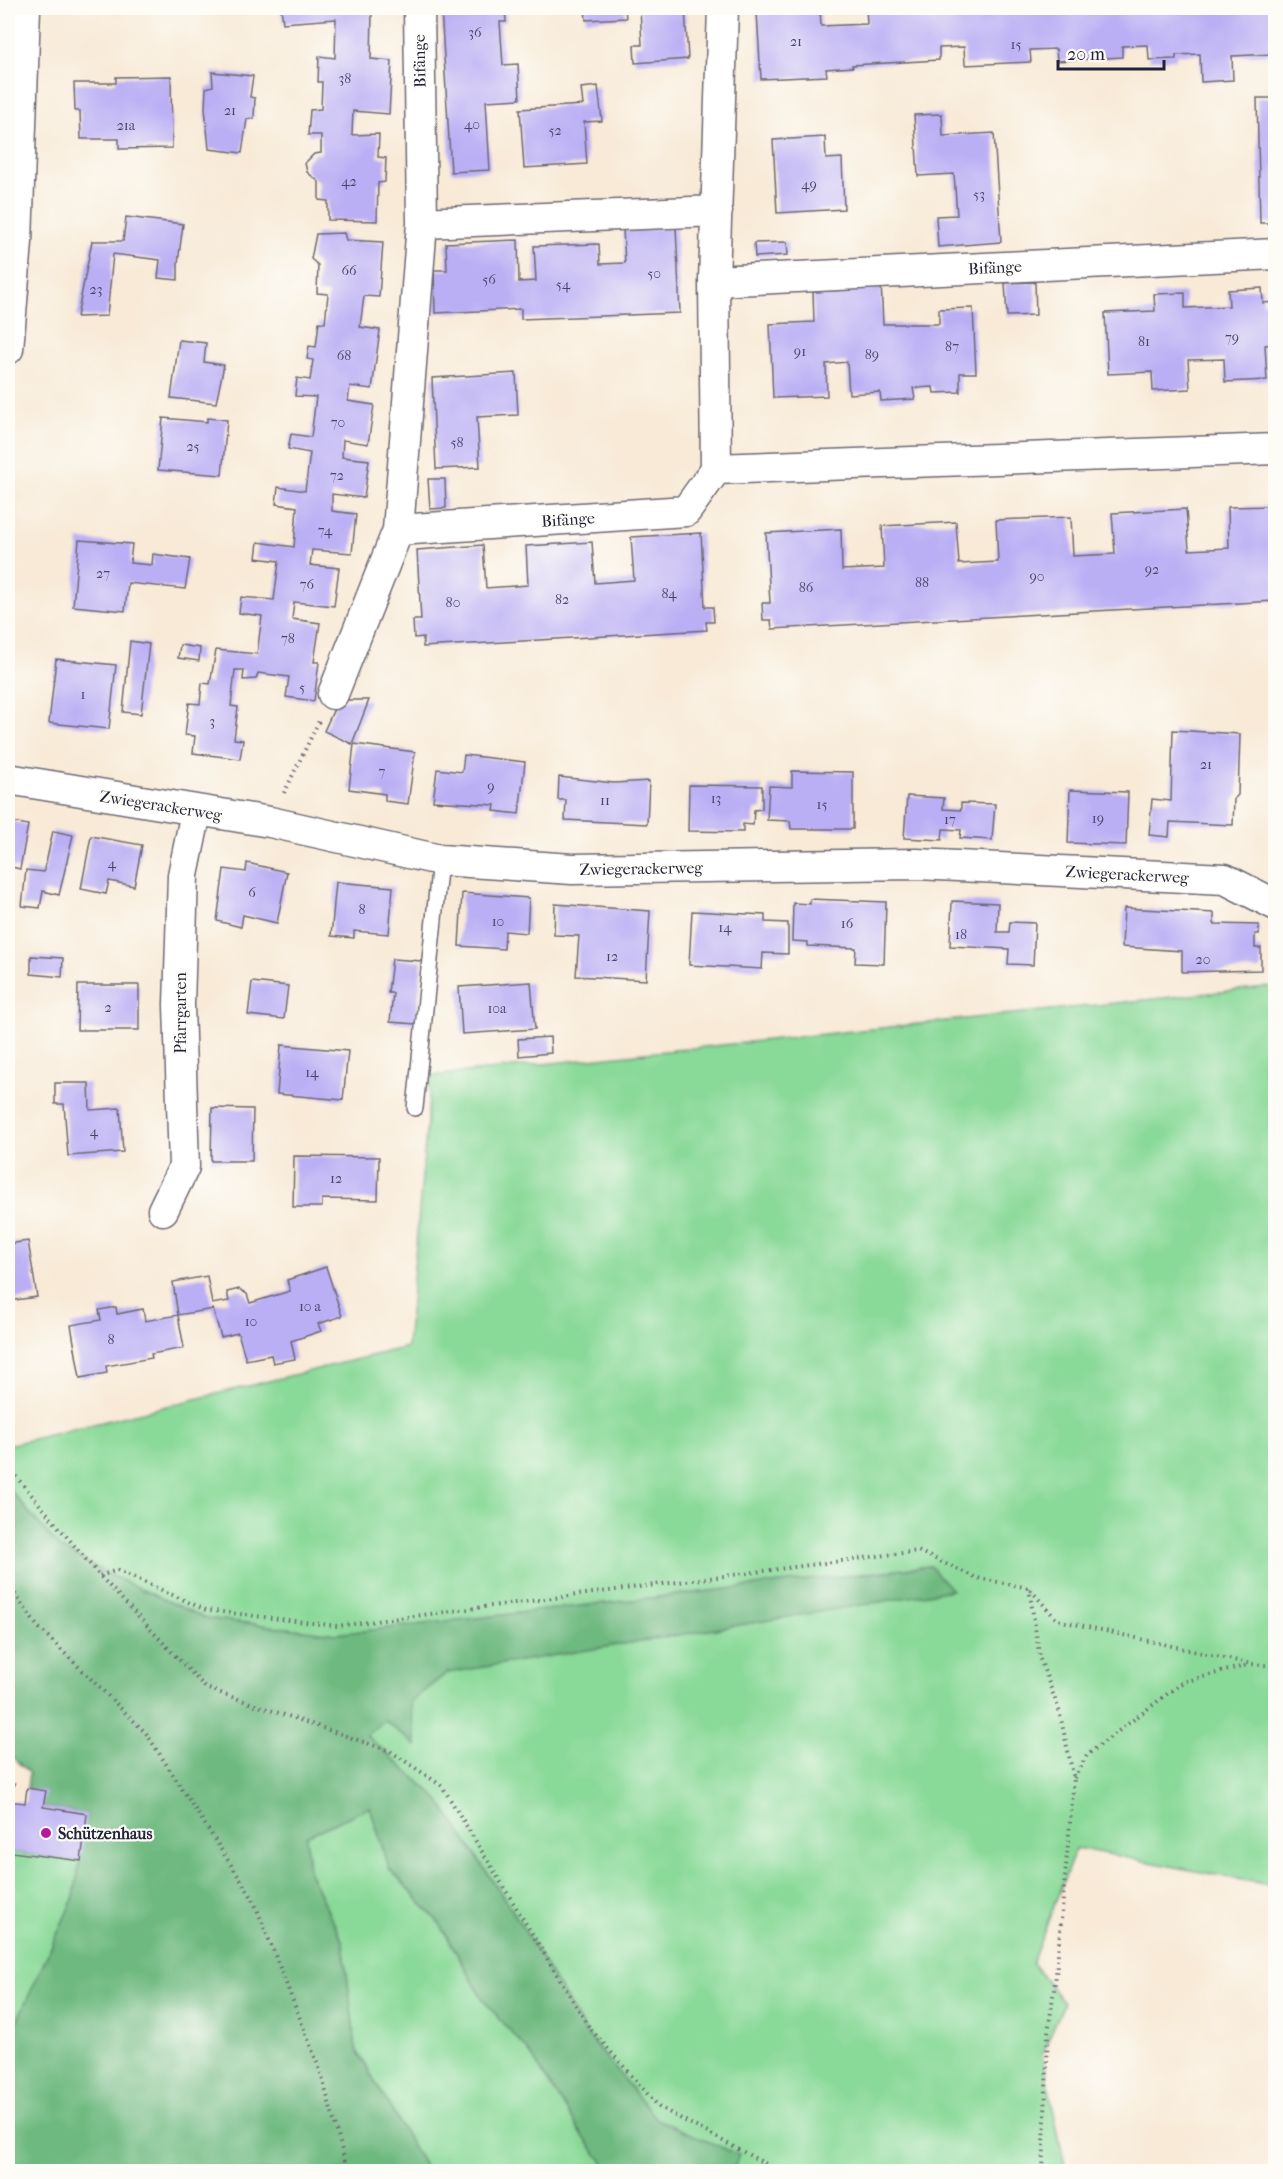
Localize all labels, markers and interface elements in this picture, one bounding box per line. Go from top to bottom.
house number: 36 [468,24,482,41]
house number: 21 [790,33,802,50]
scale bar [1058,33,1164,71]
street label: Bifänge [410,34,429,88]
house number: 15 [1011,36,1022,53]
text: 20 m [1067,44,1105,65]
house number: 38 [339,70,351,87]
house number: 21 [224,102,236,119]
house number: 40 [464,116,480,133]
house number: 21a [117,117,136,134]
house number: 52 [548,122,562,139]
house number: 42 [341,173,357,190]
house number: 49 [801,176,817,193]
house number: 53 [973,186,985,203]
street label: Bifänge [968,257,1022,278]
house number: 66 [341,262,357,279]
house number: 50 [647,265,661,282]
house number: 56 [482,271,496,288]
house number: 54 [556,276,571,293]
house number: 23 [90,281,102,298]
house number: 79 [1225,329,1239,346]
house number: 81 [1138,333,1150,350]
house number: 87 [945,338,959,355]
house number: 91 [794,343,806,360]
house number: 89 [865,346,879,363]
house number: 68 [337,347,351,364]
house number: 70 [331,414,345,431]
house number: 58 [450,434,464,451]
house number: 25 [186,438,200,455]
house number: 72 [330,467,344,484]
street label: Bifänge [541,508,595,531]
house number: 74 [318,522,333,539]
house number: 92 [1145,561,1159,578]
house number: 27 [96,565,110,582]
house number: 90 [1029,568,1045,585]
house number: 88 [915,574,929,591]
house number: 76 [300,576,315,593]
house number: 86 [799,579,814,596]
house number: 84 [661,585,677,602]
house number: 82 [555,591,569,608]
house number: 80 [446,594,460,611]
house number: 78 [281,630,295,647]
house number: 5 [299,679,305,696]
house number: 1 [81,686,86,703]
house number: 3 [209,713,215,730]
house number: 21 [1200,756,1212,773]
house number: 7 [379,763,386,780]
house number: 9 [487,778,495,795]
street label: Zwiegerackerweg [98,786,224,825]
house number: 13 [711,790,721,807]
house number: 11 [600,792,610,809]
house number: 15 [817,796,828,813]
house number: 19 [1092,810,1104,827]
house number: 17 [944,811,956,828]
house number: 4 [108,855,117,872]
street label: Zwiegerackerweg [579,858,703,879]
street label: Zwiegerackerweg [1065,862,1190,887]
house number: 6 [248,884,256,901]
house number: 8 [358,901,366,918]
house number: 10 [492,913,504,930]
house number: 16 [841,915,854,932]
house number: 14 [718,919,732,936]
house number: 18 [955,926,967,943]
house number: 12 [606,948,618,965]
house number: 20 [1196,951,1210,968]
street label: Pfarrgarten [171,971,190,1054]
house number: 2 [104,999,112,1016]
house number: 10a [487,1000,507,1017]
house number: 14 [305,1064,319,1081]
house number: 4 [90,1123,99,1140]
house number: 12 [330,1170,342,1187]
house number: 10 a [299,1298,322,1315]
house number: 10 [245,1313,257,1330]
house number: 8 [107,1331,115,1348]
place label: Schützenhaus [58,1824,152,1843]
marker: Schützenhaus [39,1826,53,1840]

